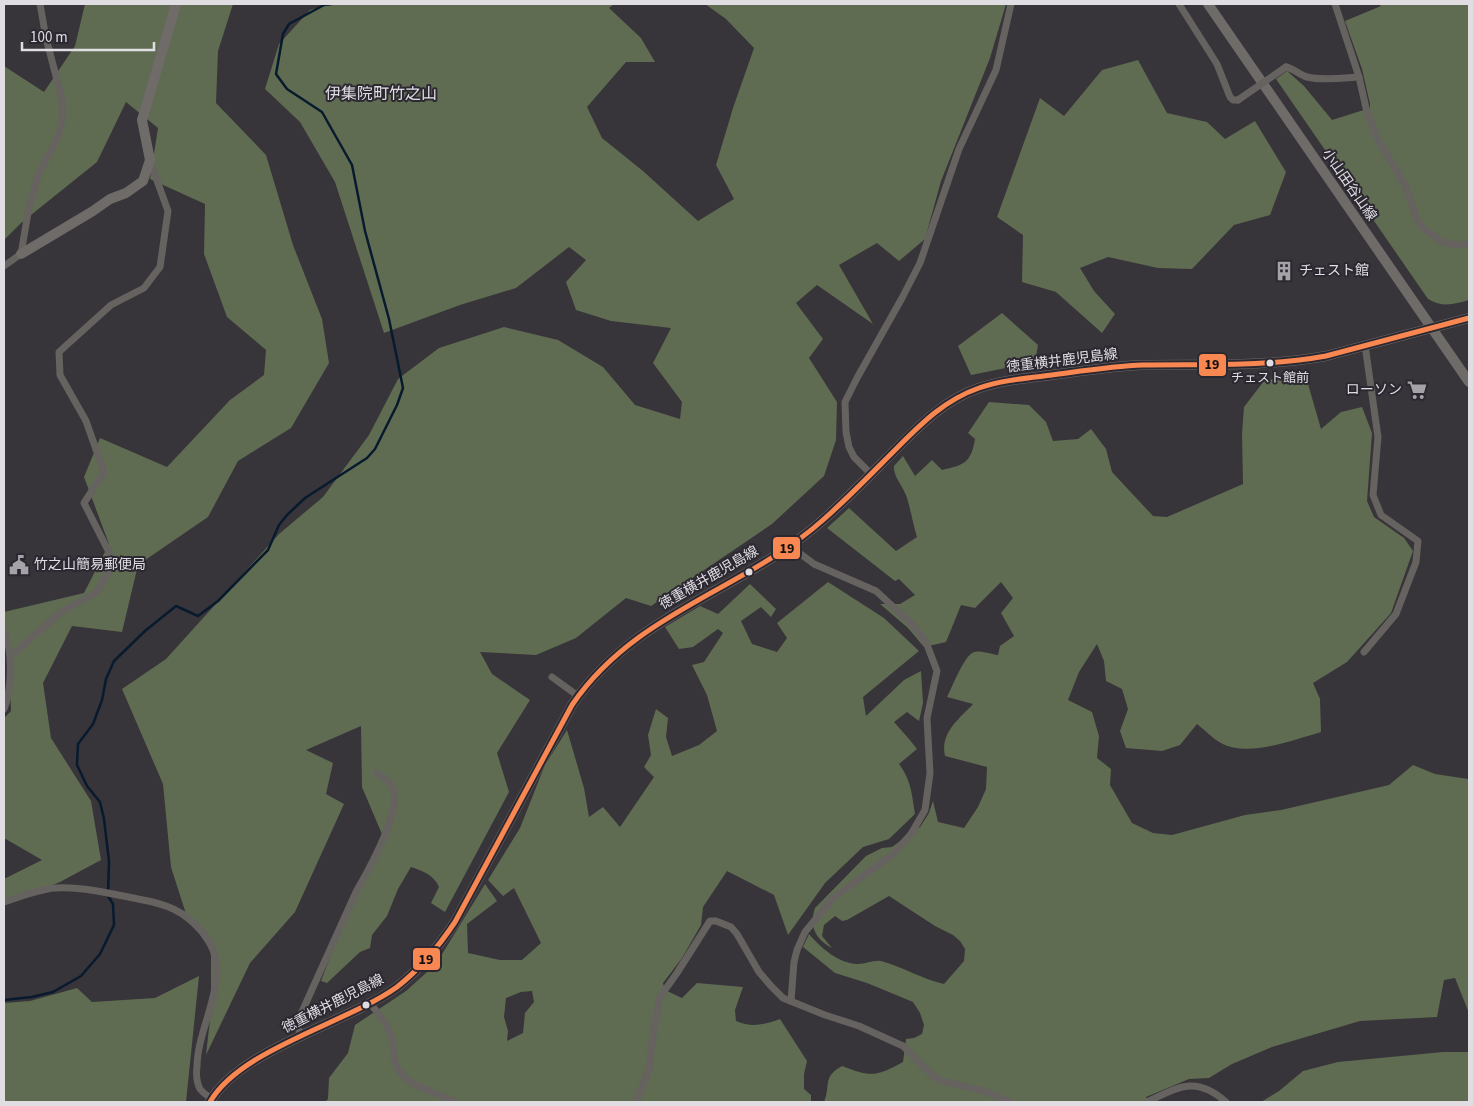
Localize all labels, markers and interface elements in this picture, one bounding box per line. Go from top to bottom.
scale bar [22,20,155,52]
text: 100 m [30,27,68,48]
district label: 伊集院町竹之山 [325,83,437,105]
street label: 小山田谷山線 [1317,145,1381,225]
building icon: チェスト館 [1273,260,1295,282]
place label: チェスト館 [1299,261,1369,281]
street label: 徳重横井鹿児島線 [1005,344,1119,378]
line badge: 19 [1198,353,1227,377]
text: 19 [1205,355,1219,375]
marker: チェスト館前 [1265,358,1275,368]
place label: チェスト館前 [1231,369,1309,387]
supermarket icon: ローソン [1406,379,1428,401]
place label: ローソン [1346,380,1402,400]
line badge: 19 [772,536,801,560]
text: 19 [780,539,794,559]
street label: 徳重横井鹿児島線 [656,541,762,615]
public building icon: 竹之山簡易郵便局 [8,554,30,576]
place label: 竹之山簡易郵便局 [34,555,146,575]
unlabelled marker [744,567,754,577]
line badge: 19 [412,947,441,971]
text: 19 [419,950,433,970]
street label: 徳重横井鹿児島線 [279,970,387,1038]
unlabelled marker [361,1000,371,1010]

